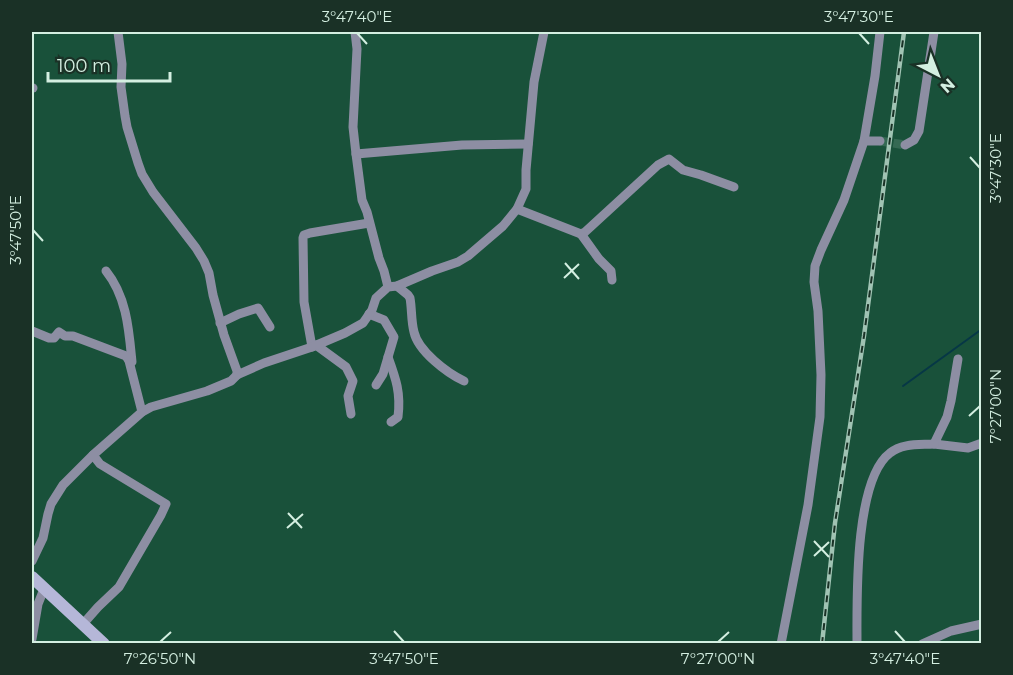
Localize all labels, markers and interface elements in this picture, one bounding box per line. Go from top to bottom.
text: 3°47'40"E [322,7,392,26]
text: 3°47'30"E [824,7,894,26]
scale bar [48,45,170,83]
north arrow [908,45,968,105]
text: 100 m [57,55,111,77]
text: N [937,74,959,97]
text: 3°47'30"E [986,133,1005,203]
text: 3°47'50"E [6,195,25,265]
text: 7°27'00"N [986,369,1005,443]
text: 7°26'50"N [124,649,196,668]
text: 3°47'50"E [369,649,439,668]
text: 7°27'00"N [681,649,755,668]
text: 3°47'40"E [870,649,940,668]

